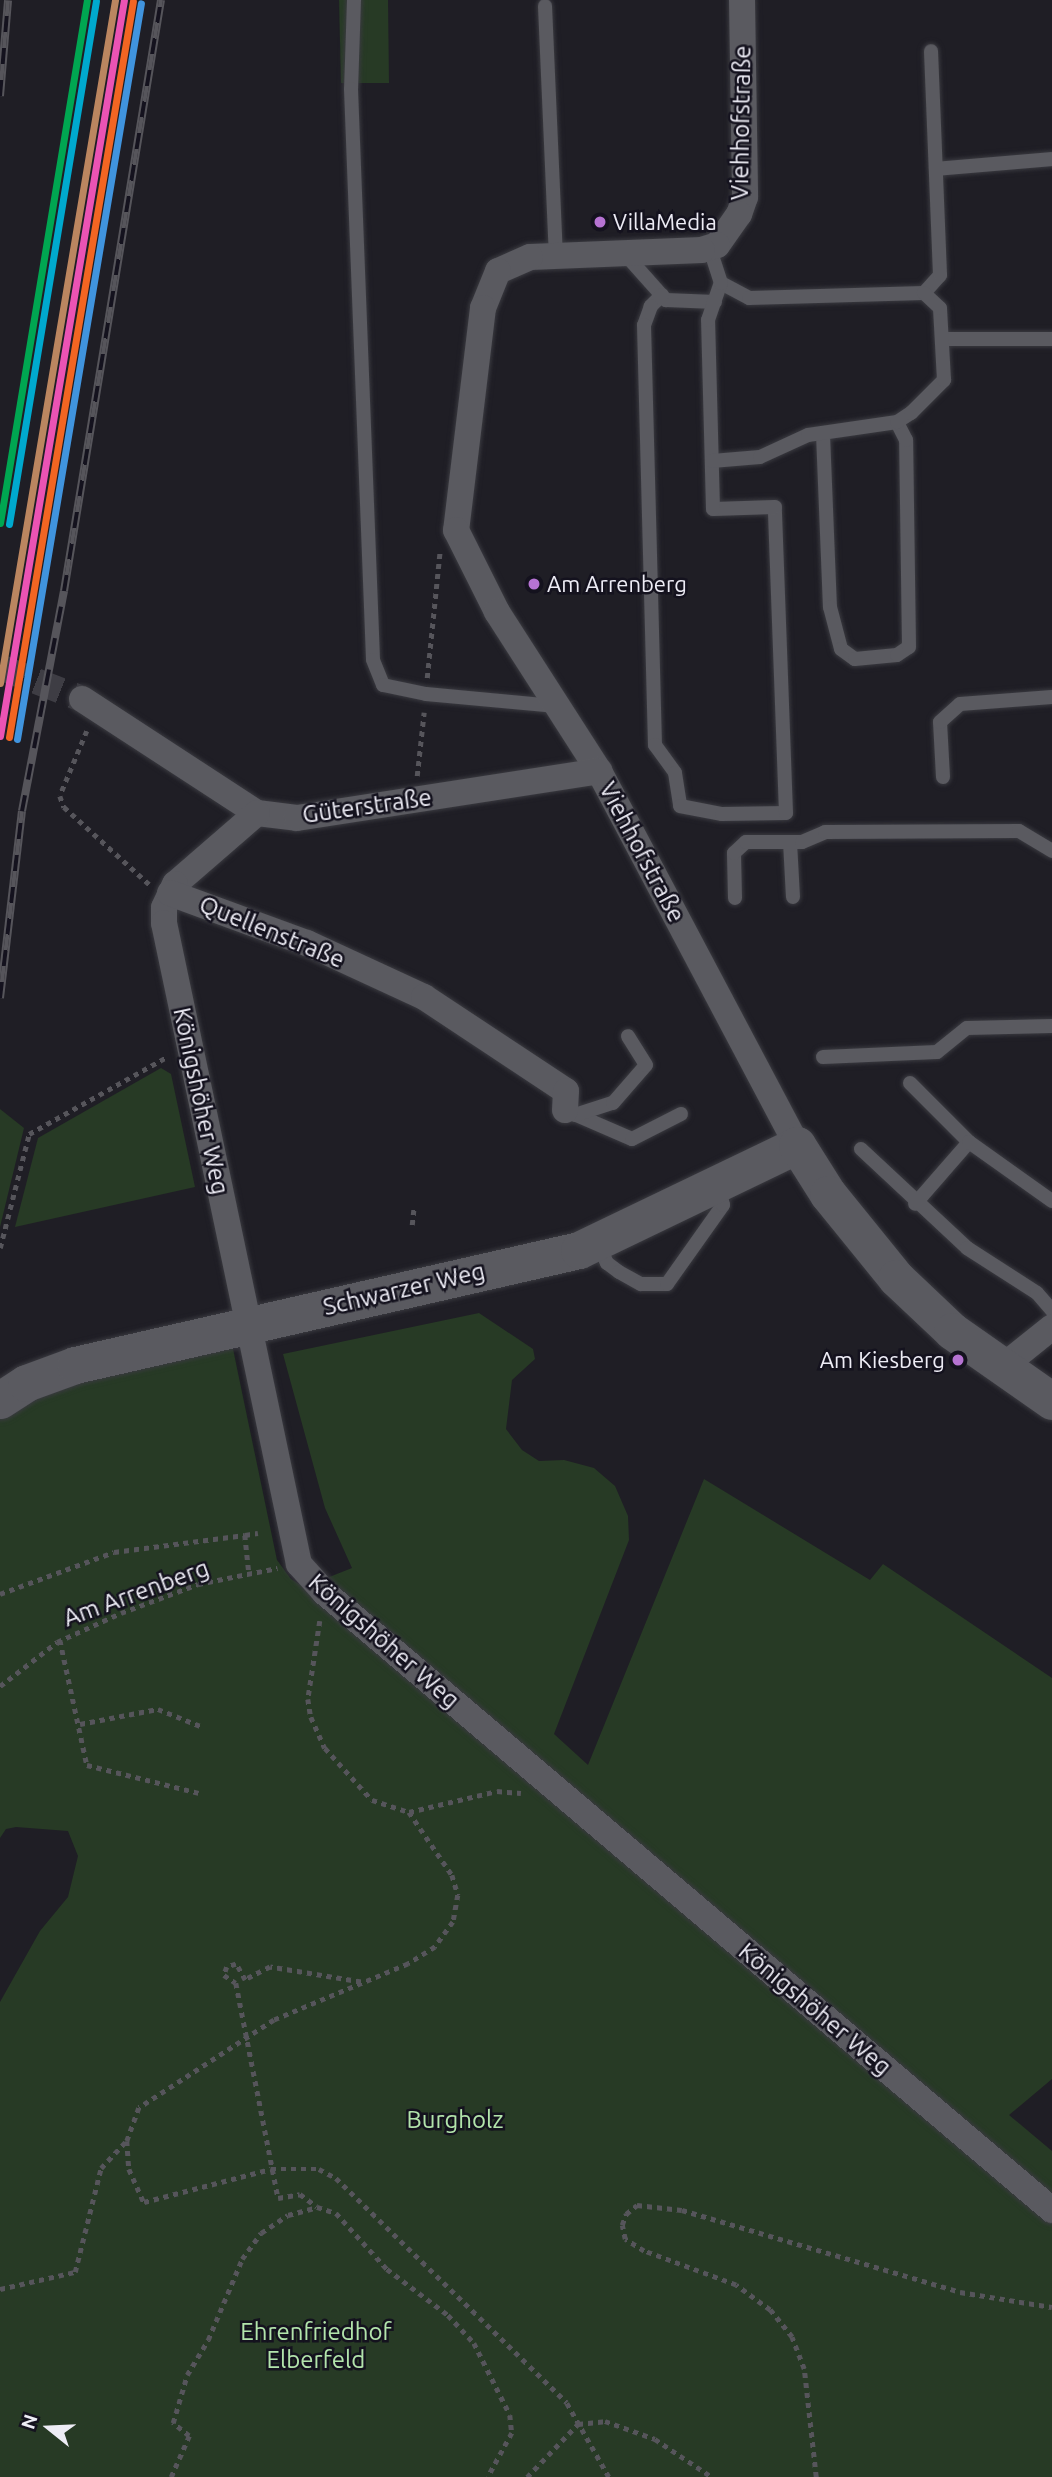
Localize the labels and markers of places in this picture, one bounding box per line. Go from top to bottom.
place label: VillaMedia [613,209,717,235]
marker: VillaMedia [593,215,607,229]
place label: Am Arrenberg [547,571,687,597]
marker: Am Arrenberg [527,577,541,591]
place label: Am Kiesberg [820,1347,945,1373]
marker: Am Kiesberg [951,1353,965,1367]

